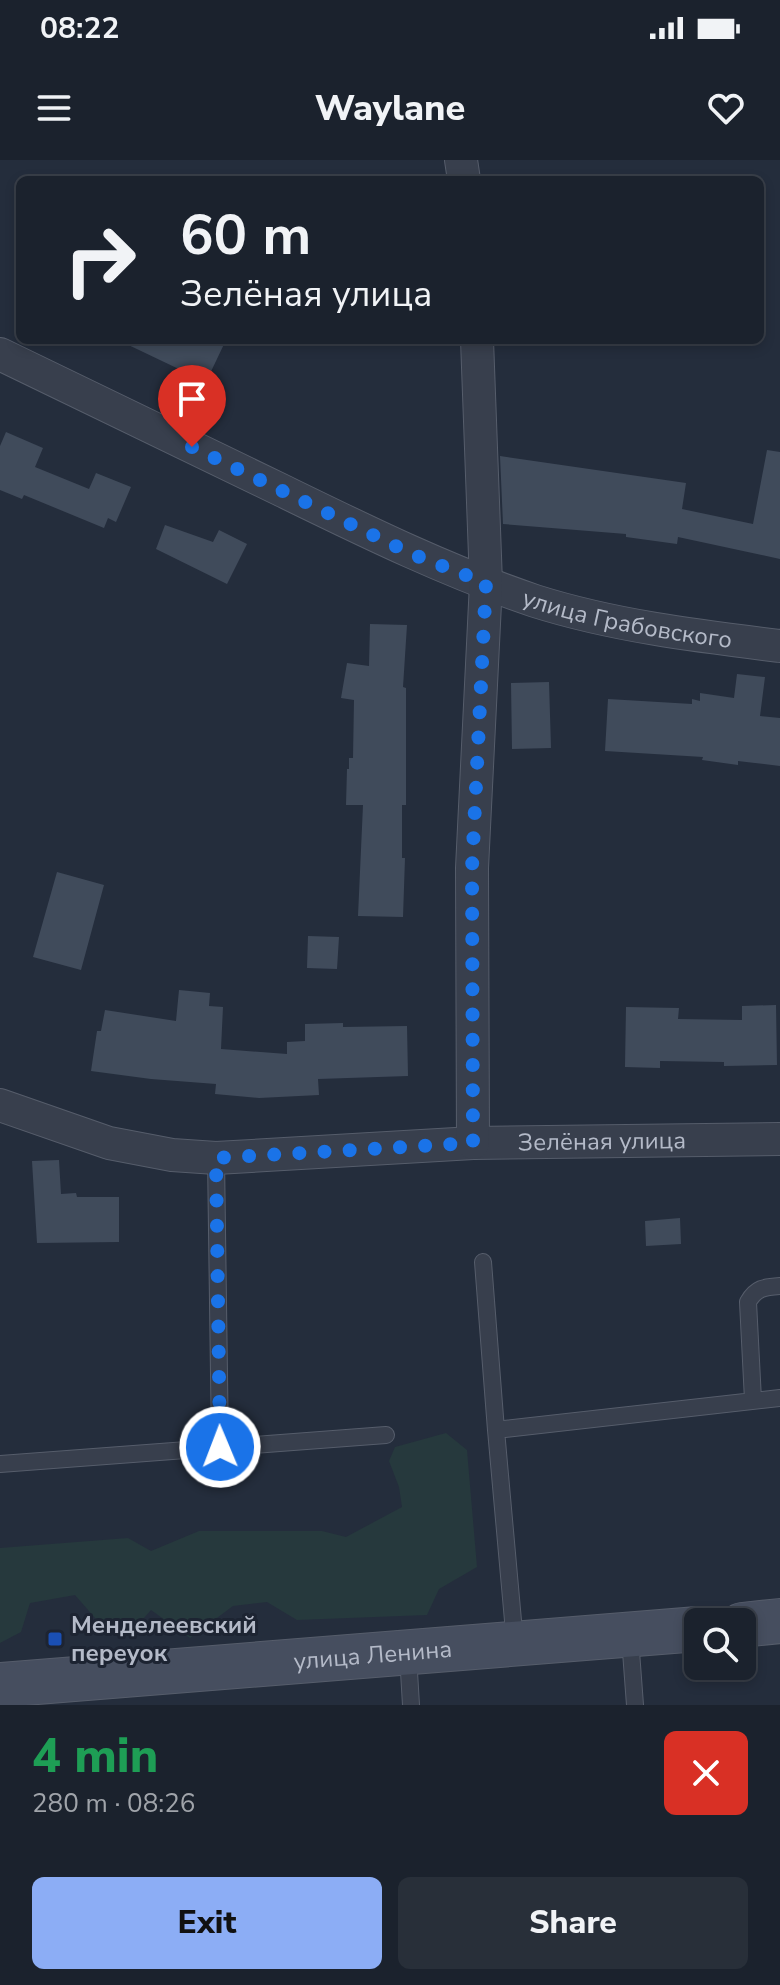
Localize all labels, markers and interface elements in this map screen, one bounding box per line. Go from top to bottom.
text: 08:22 [40,8,119,49]
text: Waylane [315,84,465,133]
icon: menu [32,86,76,130]
icon: heart [704,86,748,130]
text: 60 m [180,197,311,274]
icon: right [48,208,152,312]
text: Зелёная улица [180,270,432,319]
pin [158,365,226,447]
icon: arrive [170,377,214,421]
street label: улица Грабовского [518,582,734,656]
street label: Зелёная улица [518,1124,686,1158]
position arrow [178,1405,262,1489]
map controls [684,1608,756,1680]
button: search [684,1608,756,1680]
place label: Менделеевский переуок [71,1609,257,1669]
marker: Менделеевский переуок [46,1630,64,1648]
street label: улица Ленина [292,1633,453,1677]
text: 4 min [32,1723,158,1789]
button: close [664,1731,748,1815]
text: 280 m · 08:26 [32,1786,195,1821]
button: Exit [32,1877,382,1969]
button: Share [398,1877,748,1969]

